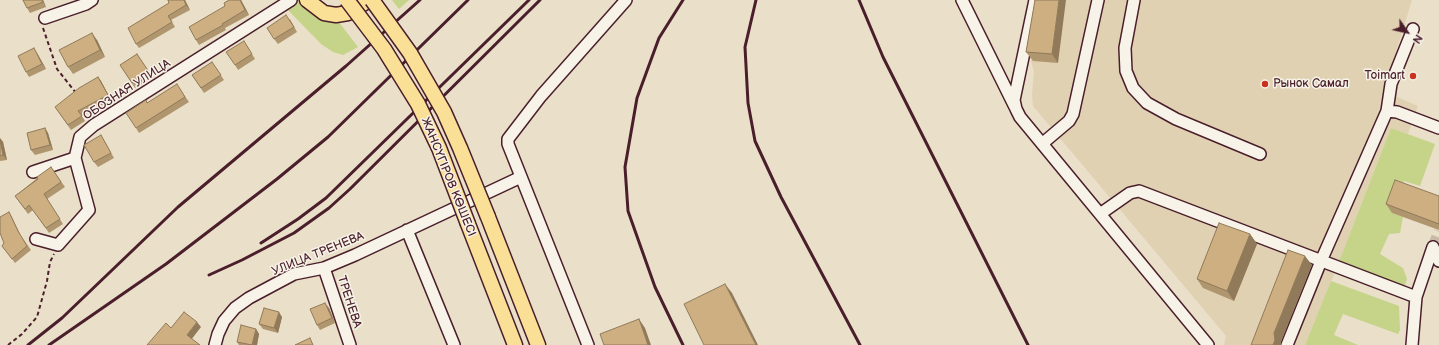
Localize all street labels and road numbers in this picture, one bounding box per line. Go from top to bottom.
street label: ОБОЗНАЯ УЛИЦА [81,56,173,124]
street label: ЖАНСҮГІРОВ КӨШЕСІ [418,115,478,239]
street label: УЛИЦА ТРЕНЕВА [270,229,366,279]
street label: ТРЕНЕВА [334,274,364,330]

